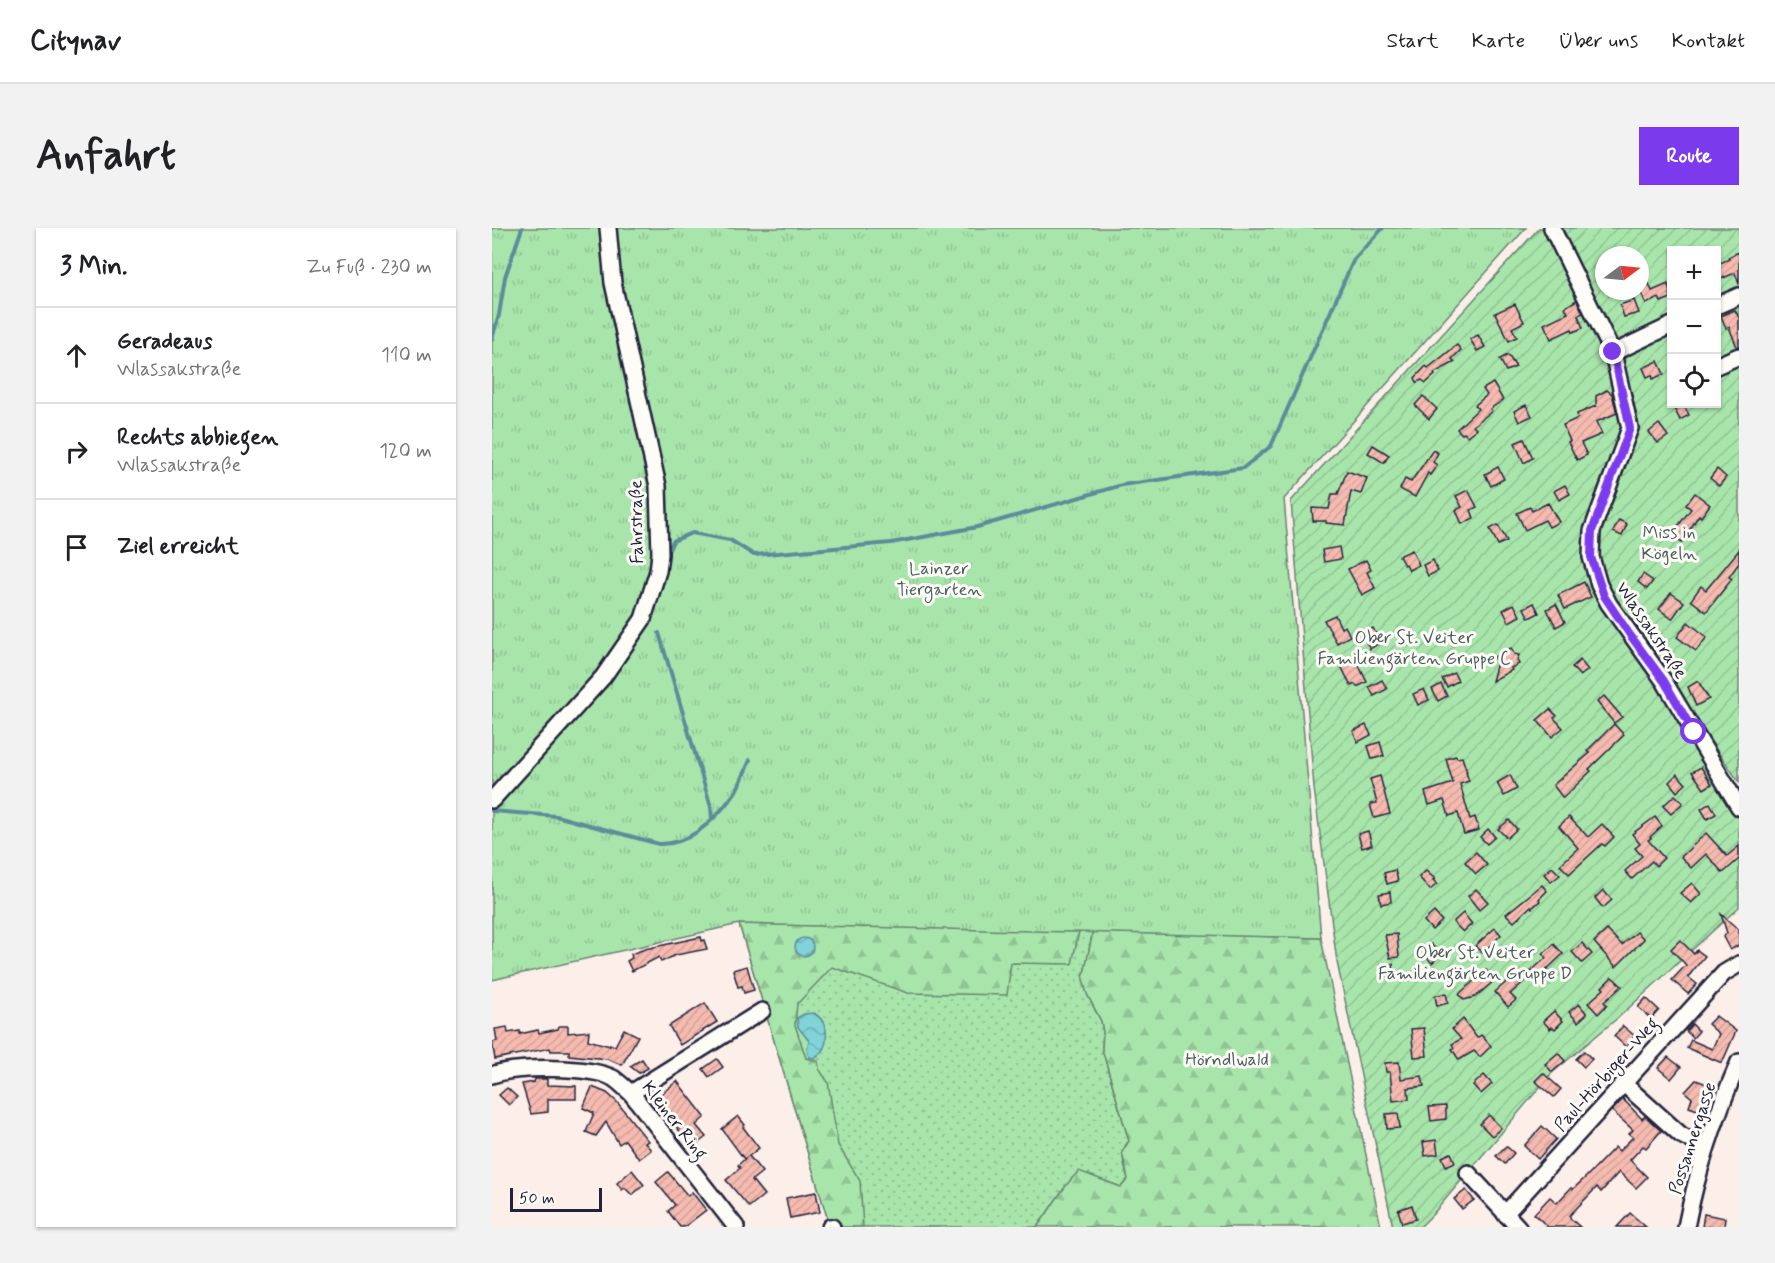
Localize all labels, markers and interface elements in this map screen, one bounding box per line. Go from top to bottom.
text: Citynav [30,23,121,60]
text: Start [1387,27,1439,55]
text: Karte [1472,27,1525,55]
text: Über uns [1558,27,1638,55]
text: Kontakt [1671,27,1745,55]
button: Route [1639,127,1739,185]
text: Anfahrt [36,129,176,184]
north arrow [1595,246,1649,300]
map controls [1667,246,1721,408]
button: + [1667,246,1721,300]
text: 3 Min. [60,250,128,284]
text: Zu Fuß · 230 m [306,254,432,281]
button: − [1667,300,1721,354]
text: Geradeaus [117,328,212,356]
route end [1599,338,1625,364]
icon: ahead [60,339,93,372]
text: 110 m [381,342,432,369]
button: locate [1667,354,1721,408]
text: Wlassakstraße [117,356,241,383]
text: Rechts abbiegen [117,424,278,452]
icon: right [60,435,93,468]
text: 120 m [379,438,432,465]
text: Wlassakstraße [117,452,241,479]
street label: Fahrstraße [624,480,650,564]
park label: Miss in Kögeln [1641,521,1697,566]
icon: arrive [60,531,93,564]
text: Ziel erreicht [117,533,239,561]
park label: Lainzer Tiergarten [897,557,982,603]
street label: Wlassakstraße [1610,577,1692,684]
park label: Ober St. Veiter Familiengärten Gruppe C [1317,626,1511,673]
route start [1680,718,1706,744]
park label: Ober St. Veiter Familiengärten Gruppe D [1378,941,1572,988]
street label: Paul-Hörbiger-Weg [1549,1012,1666,1138]
park label: Hörndlwald [1185,1048,1269,1072]
street label: Kleiner Ring [634,1076,713,1166]
street label: Possannergasse [1664,1079,1722,1197]
scale bar [510,1185,602,1212]
text: 50 m [519,1188,555,1209]

